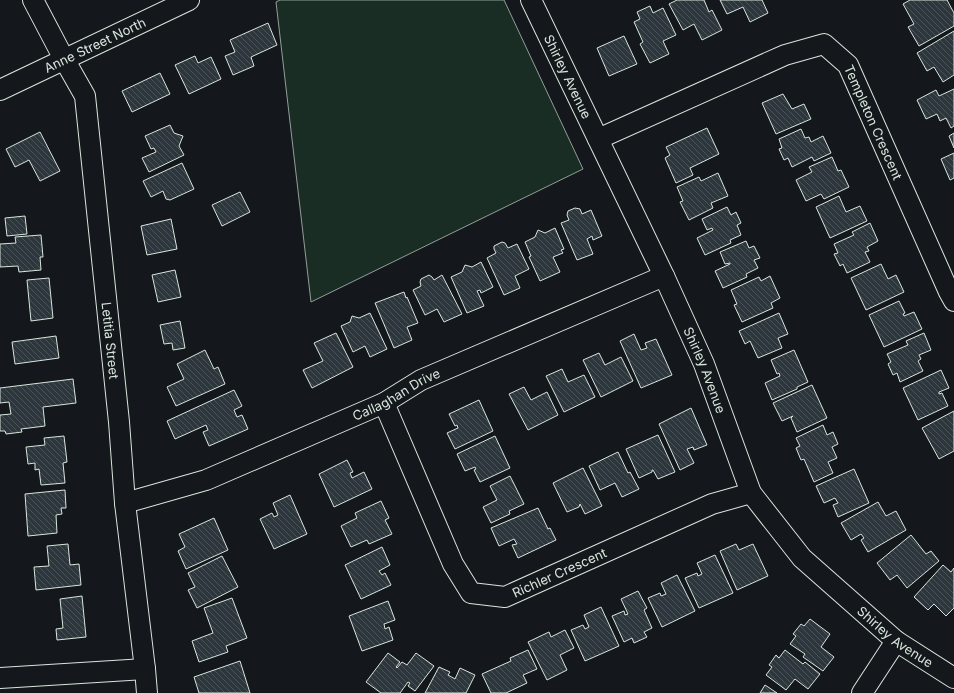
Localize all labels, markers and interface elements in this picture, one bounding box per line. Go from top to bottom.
street label: Anne Street North [41,14,148,76]
street label: Shirley Avenue [541,32,595,121]
street label: Templeton Crescent [841,62,906,182]
street label: Letitia Street [99,301,122,380]
street label: Shirley Avenue [680,324,729,415]
street label: Callaghan Drive [350,365,442,424]
street label: Richler Crescent [510,545,609,601]
street label: Shirley Avenue [854,603,936,671]

